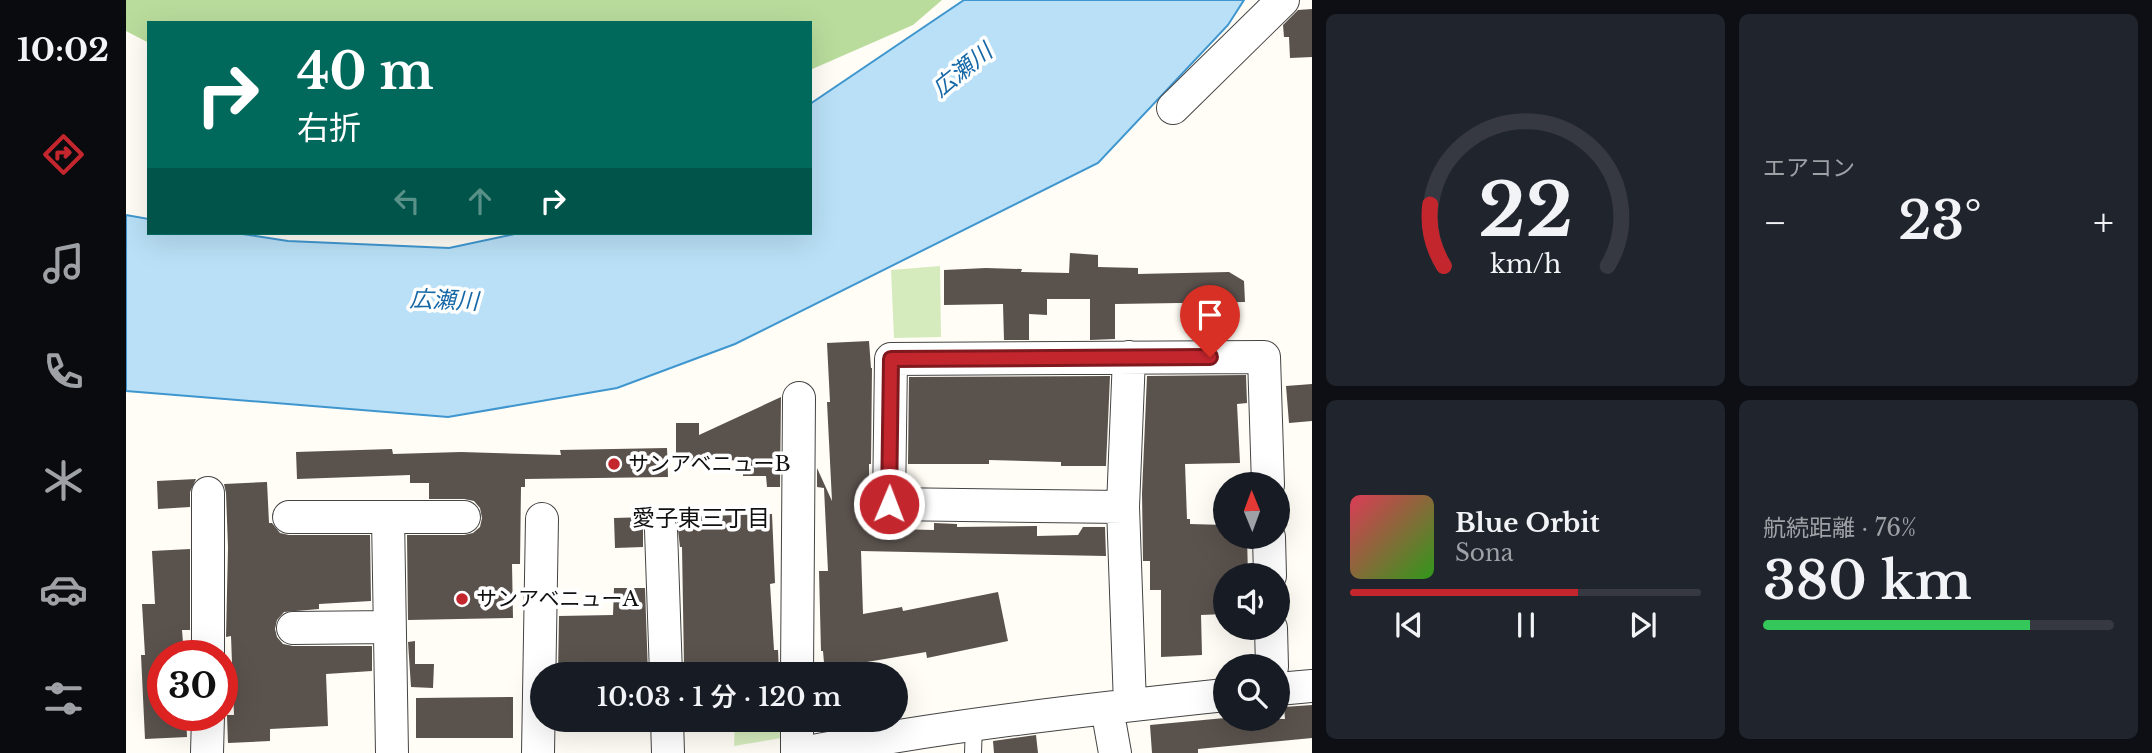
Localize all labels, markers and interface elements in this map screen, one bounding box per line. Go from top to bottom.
text: 10:02 [17,30,109,70]
water label: 広瀬川 [926,36,1000,103]
text: 40 m [297,41,434,102]
icon: right [182,49,273,140]
text: 右折 [297,108,361,148]
icon: directions [39,130,88,179]
text: エアコン [1763,154,1855,182]
text: 22 [1478,165,1573,256]
icon: left [388,182,426,220]
icon: ahead [461,182,499,220]
icon: right [534,182,572,220]
text: 23° [1898,189,1982,253]
text: − [1763,199,1787,246]
text: + [2093,199,2114,246]
icon: music [39,239,88,288]
text: km/h [1490,249,1561,280]
water label: 広瀬川 [409,285,482,315]
pin [1180,285,1240,357]
icon: arrive [1191,296,1229,334]
icon: phone [39,347,88,396]
place label: サンアベニューB [628,451,791,477]
icon: climate [39,456,88,505]
marker: サンアベニューB [606,456,622,472]
position arrow [852,467,926,541]
north arrow [1213,472,1290,550]
map controls [1213,472,1290,731]
district label: 愛子東三丁目 [632,504,770,532]
text: Blue Orbit [1455,507,1600,539]
text: 航続距離 · 76% [1763,514,1917,542]
text: Sona [1455,539,1513,567]
text: 380 km [1763,549,1972,613]
button: sound [1213,563,1290,640]
icon: car [39,565,88,614]
place label: サンアベニューA [476,586,640,612]
marker: サンアベニューA [454,591,470,607]
icon: previous [1390,606,1428,644]
icon: pause [1507,606,1545,644]
icon: next [1624,606,1662,644]
speed limit sign: 30 [147,640,238,731]
button: search [1213,654,1290,731]
icon: filters [39,674,88,723]
text: 10:03 · 1 分 · 120 m [597,681,841,713]

